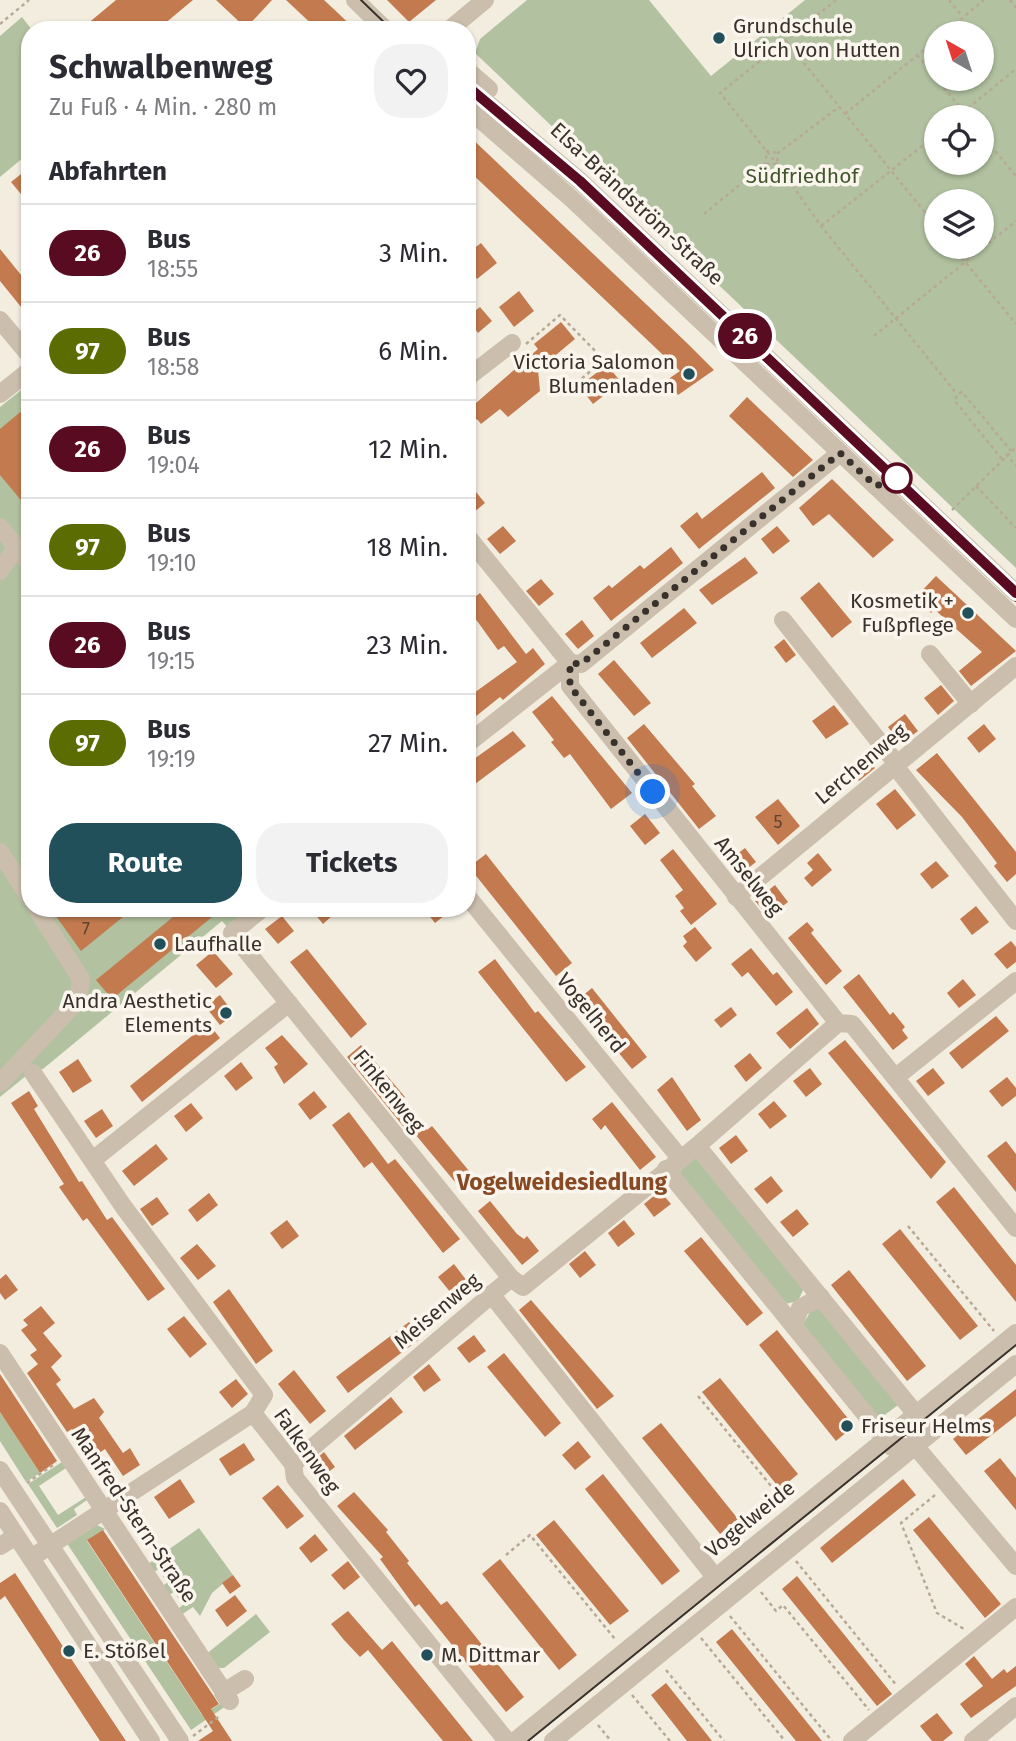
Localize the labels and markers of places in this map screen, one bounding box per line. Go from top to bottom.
place label: Grundschule Ulrich von Hutten [733,13,900,63]
marker: Grundschule Ulrich von Hutten [711,30,727,46]
place label: Victoria Salomon Blumenladen [513,349,675,399]
marker: Victoria Salomon Blumenladen [681,366,697,382]
unlabelled marker [882,463,912,493]
place label: Kosmetik + Fußpflege [850,588,954,638]
marker: Kosmetik + Fußpflege [960,605,976,621]
place label: Laufhalle [174,931,262,957]
marker: Laufhalle [152,936,168,952]
place label: Andra Aesthetic Elements [63,988,212,1038]
marker: Andra Aesthetic Elements [218,1005,234,1021]
place label: Friseur Helms [861,1413,992,1439]
marker: Friseur Helms [839,1418,855,1434]
place label: E. Stößel [83,1638,166,1664]
place label: M. Dittmar [441,1642,540,1668]
marker: E. Stößel [61,1643,77,1659]
marker: M. Dittmar [419,1647,435,1663]

